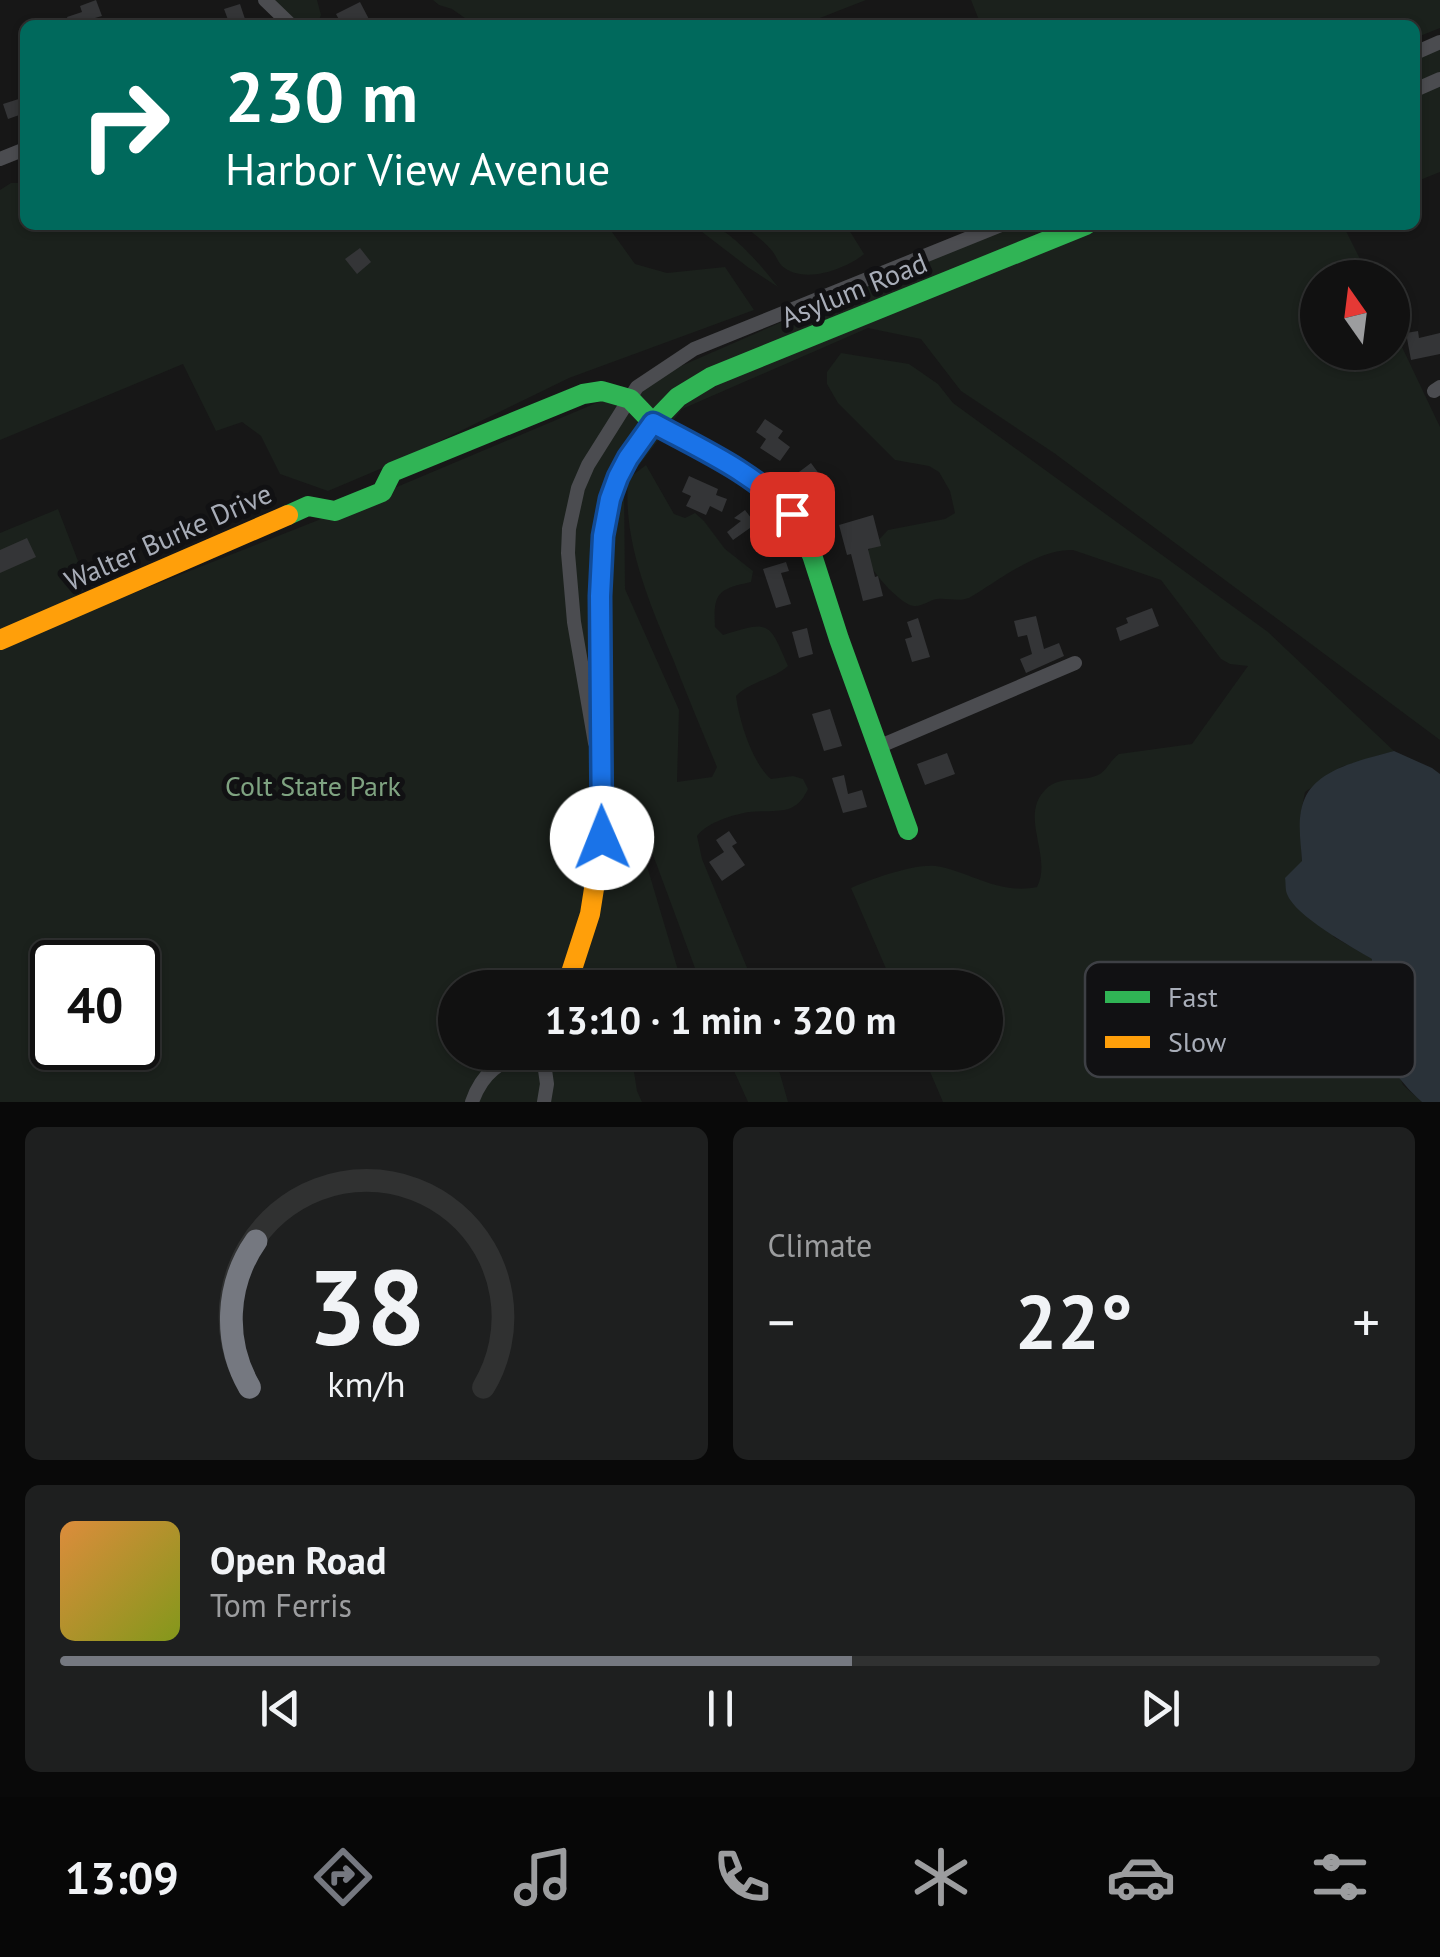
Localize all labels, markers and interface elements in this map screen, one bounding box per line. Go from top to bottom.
text: 230 m [225,51,418,141]
icon: right [60,60,190,190]
text: Harbor View Avenue [225,139,610,197]
street label: Asylum Road [775,244,932,336]
north arrow [1300,260,1410,370]
map controls [1300,260,1410,370]
pin [750,472,835,557]
street label: Walter Burke Drive [58,474,277,599]
icon: arrive [765,487,820,542]
park label: Colt State Park [225,767,401,804]
position arrow [550,786,654,890]
speed limit sign: 40 [30,940,160,1070]
legend [1085,962,1415,1077]
text: Fast [1168,978,1218,1015]
text: 13:10 · 1 min · 320 m [545,995,896,1044]
text: Slow [1168,1023,1227,1060]
text: Climate [768,1224,872,1266]
text: 38 [307,1239,425,1374]
text: 22° [1015,1273,1133,1370]
text: − [768,1286,795,1357]
text: + [1352,1286,1380,1357]
text: km/h [327,1361,405,1407]
text: Open Road [210,1535,386,1584]
text: Tom Ferris [210,1584,352,1626]
icon: previous [253,1681,308,1736]
icon: pause [693,1681,748,1736]
icon: next [1133,1681,1188,1736]
icon: directions [308,1842,378,1912]
icon: music [508,1842,578,1912]
icon: phone [707,1842,777,1912]
icon: climate [906,1842,976,1912]
icon: car [1106,1842,1176,1912]
icon: filters [1305,1842,1375,1912]
text: 13:09 [65,1848,179,1906]

